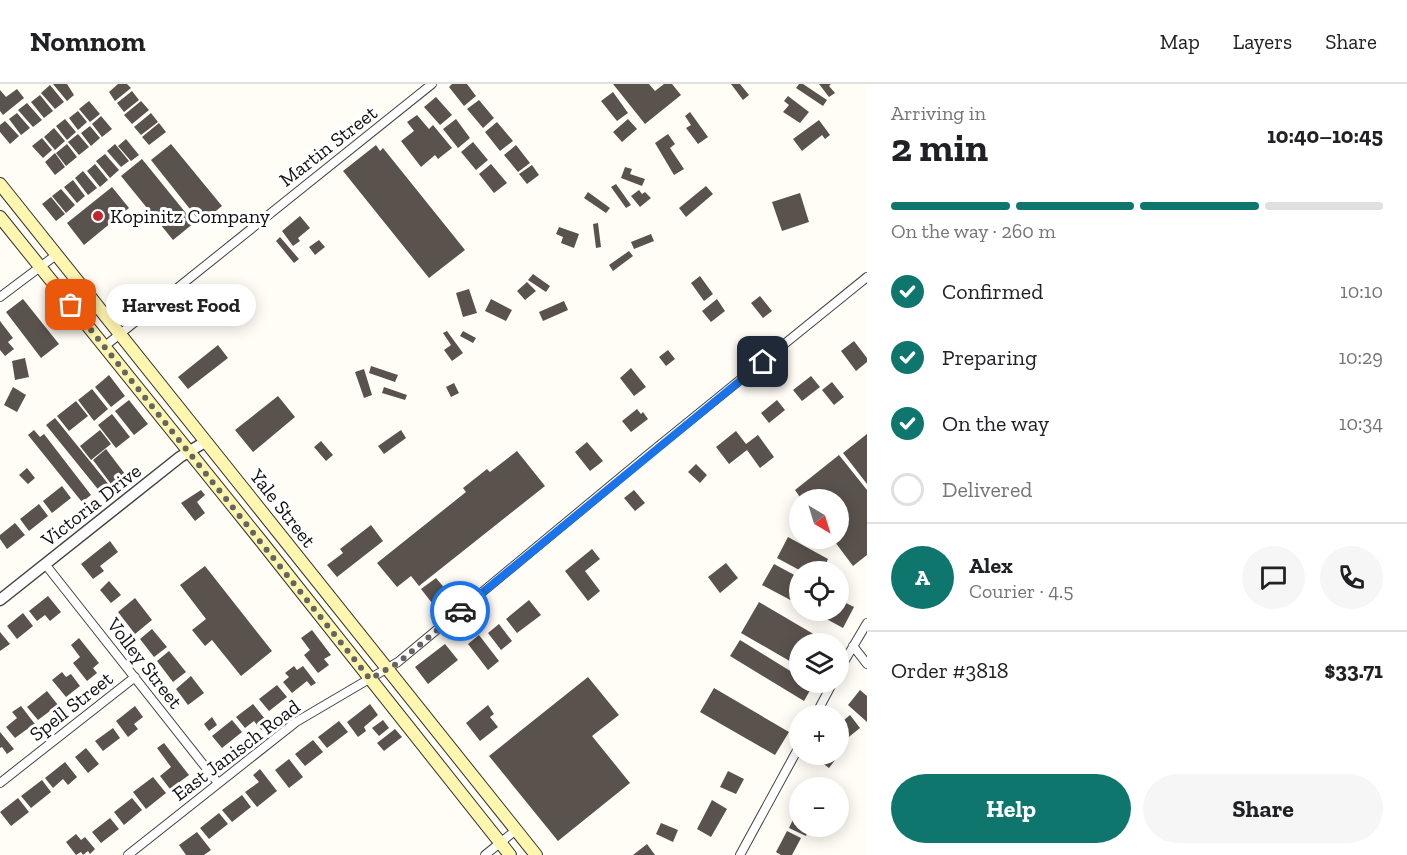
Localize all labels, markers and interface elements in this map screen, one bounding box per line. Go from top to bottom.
text: Nomnom [30,25,146,58]
text: Map [1160,29,1200,54]
text: Layers [1233,29,1292,54]
text: Share [1325,29,1377,54]
street label: Martin Street [274,100,382,192]
text: Arriving in [891,101,986,125]
text: 10:40–10:45 [1267,122,1383,149]
text: 2 min [891,124,988,171]
place label: Kopinitz Company [110,204,271,228]
marker: Kopinitz Company [91,209,105,223]
text: On the way · 260 m [891,219,1056,243]
icon: check [891,275,924,308]
text: Confirmed [942,278,1043,305]
pin [45,279,96,330]
text: 10:10 [1340,279,1383,303]
callout: Harvest Food [107,284,257,326]
icon: bag [54,288,87,321]
text: Harvest Food [122,293,240,317]
pin [737,336,788,387]
icon: check [891,341,924,374]
text: Preparing [942,344,1037,371]
icon: home [746,345,779,378]
text: 10:29 [1338,345,1383,369]
icon: check [891,407,924,440]
text: On the way [942,410,1049,437]
text: 10:34 [1339,411,1383,435]
street label: Victoria Drive [35,458,146,552]
street label: Yale Street [244,463,321,552]
text: Delivered [942,476,1032,503]
north arrow [789,489,849,549]
map controls [789,489,849,837]
button: chat [1242,546,1305,609]
button: phone [1320,546,1383,609]
text: Alex [969,552,1013,579]
button: locate [789,561,849,621]
text: A [915,564,930,591]
text: Courier · 4.5 [969,579,1074,603]
courier [430,581,490,641]
icon: car [444,595,477,628]
street label: Volley Street [102,612,188,714]
button: layers [789,633,849,693]
text: Order #3818 [891,657,1008,684]
text: $33.71 [1325,657,1383,684]
street label: Spell Street [25,666,118,746]
street label: East Janisch Road [167,694,305,806]
button: + [789,705,849,765]
button: Help [891,774,1131,843]
button: Share [1143,774,1383,843]
button: − [789,777,849,837]

